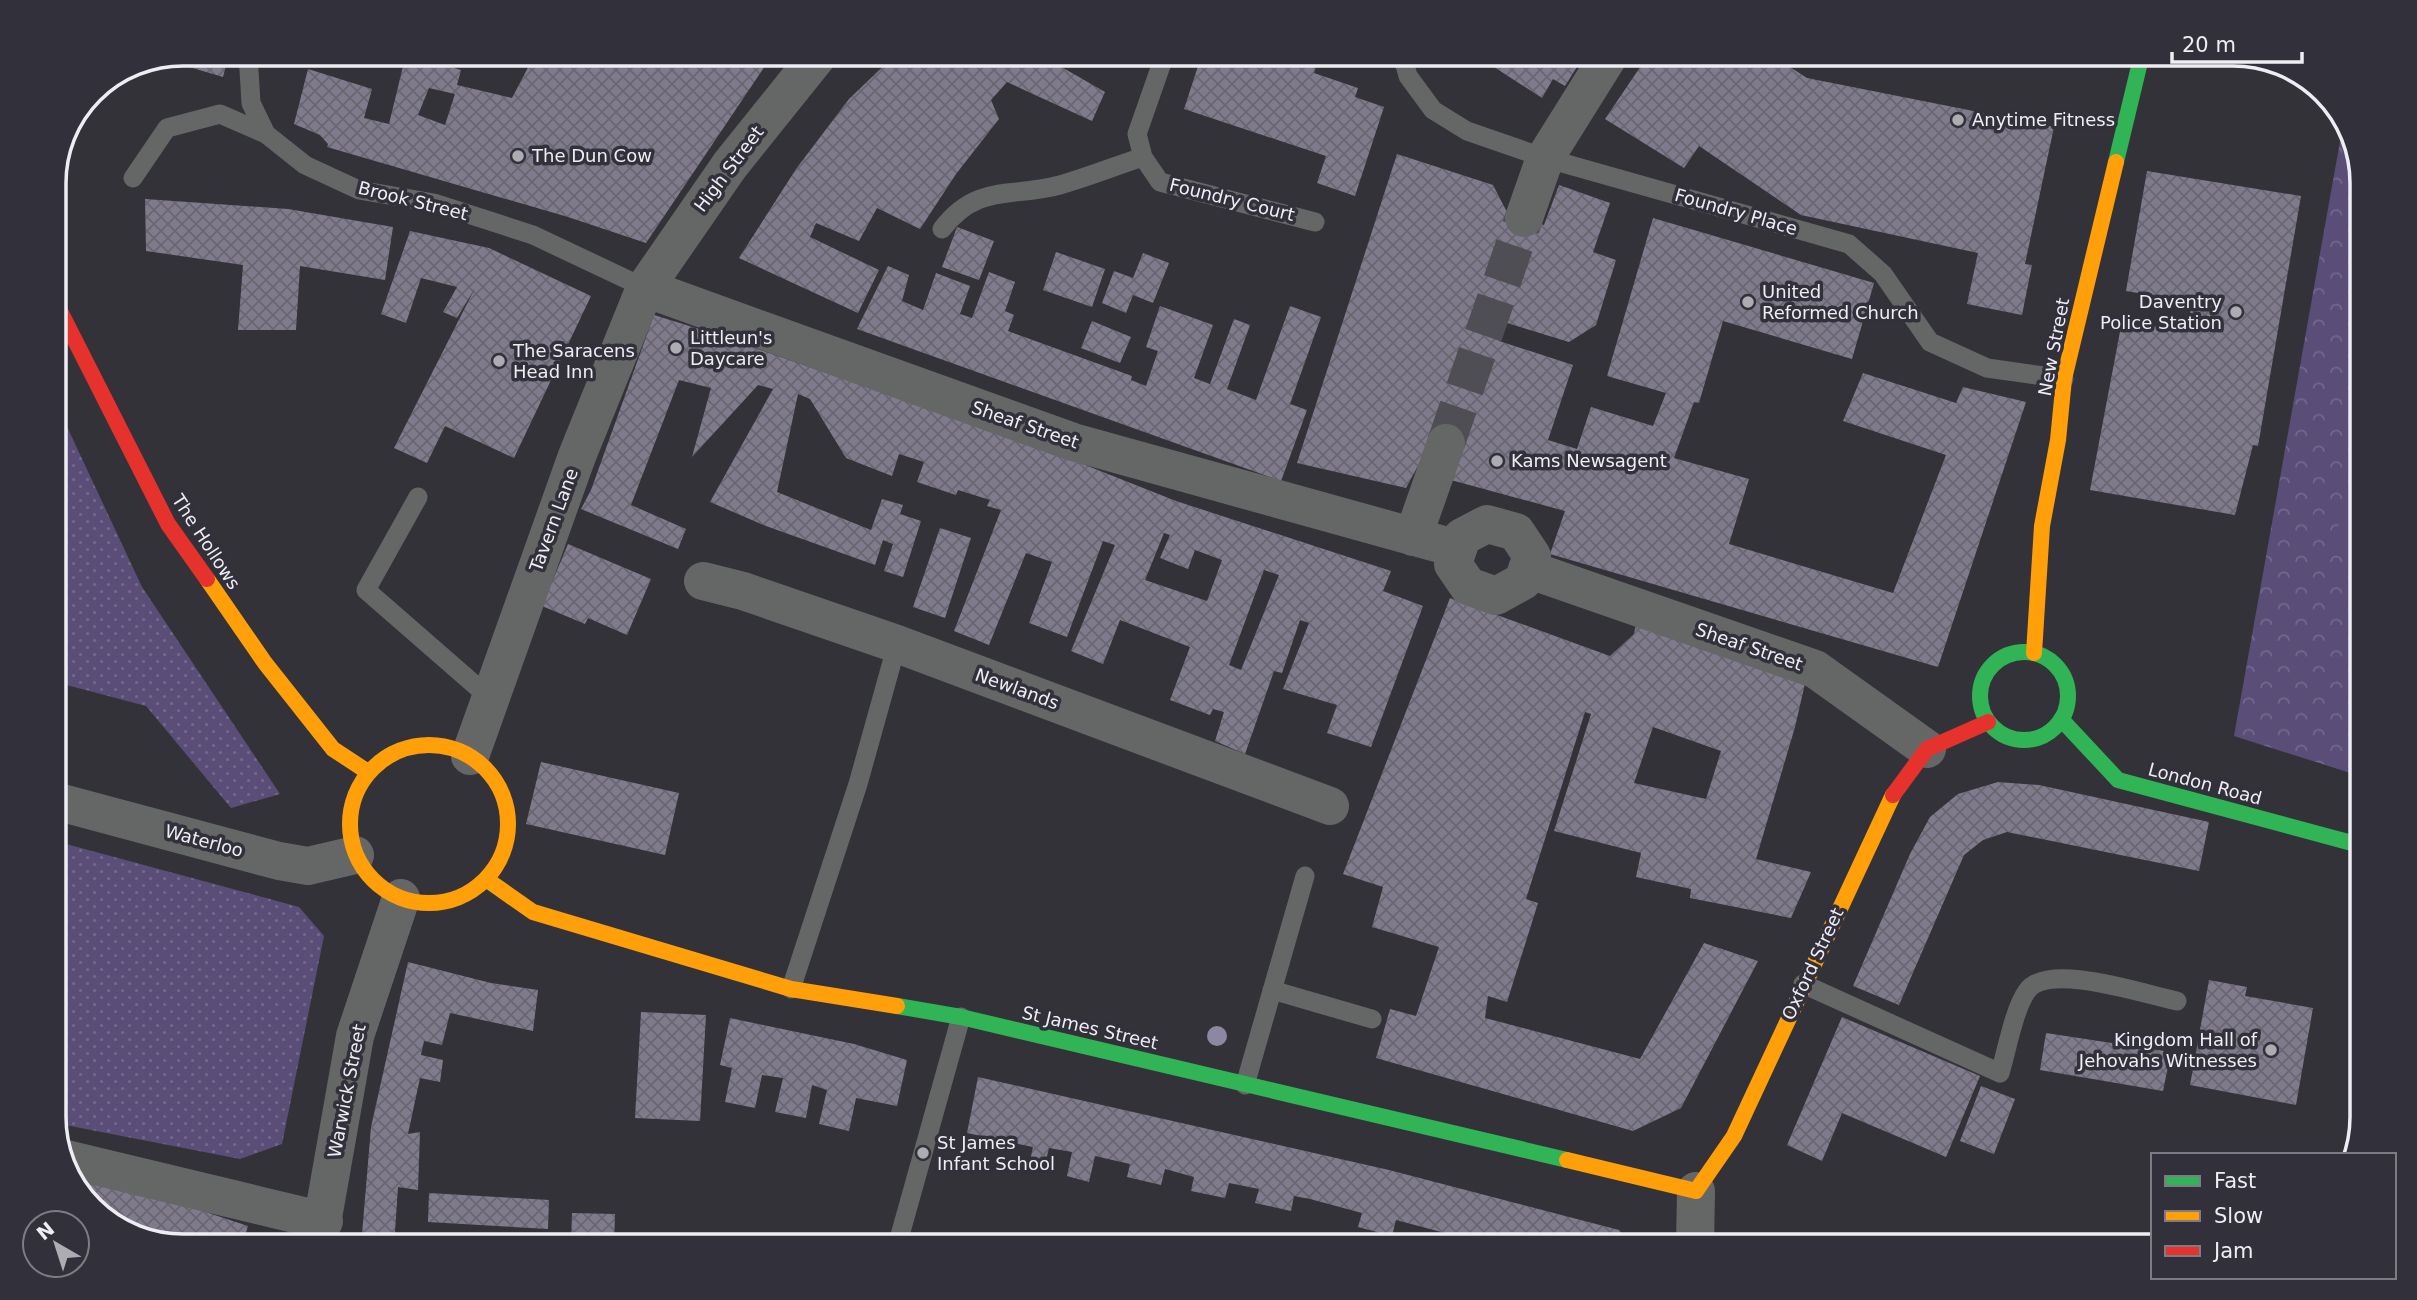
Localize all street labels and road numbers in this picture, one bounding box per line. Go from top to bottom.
street label: High Street [690,122,768,216]
street label: Foundry Court [1167,174,1297,225]
street label: Brook Street [356,177,470,224]
street label: Foundry Place [1672,184,1800,239]
street label: New Street [2034,296,2073,398]
street label: Sheaf Street [969,396,1081,453]
street label: Tavern Lane [525,465,582,575]
street label: The Hollows [167,490,245,593]
street label: Sheaf Street [1693,618,1805,675]
street label: Newlands [972,664,1062,713]
street label: London Road [2146,758,2264,809]
street label: Waterloo [163,820,246,861]
street label: Oxford Street [1777,904,1848,1023]
street label: St James Street [1020,1002,1160,1053]
street label: Warwick Street [323,1022,370,1159]

